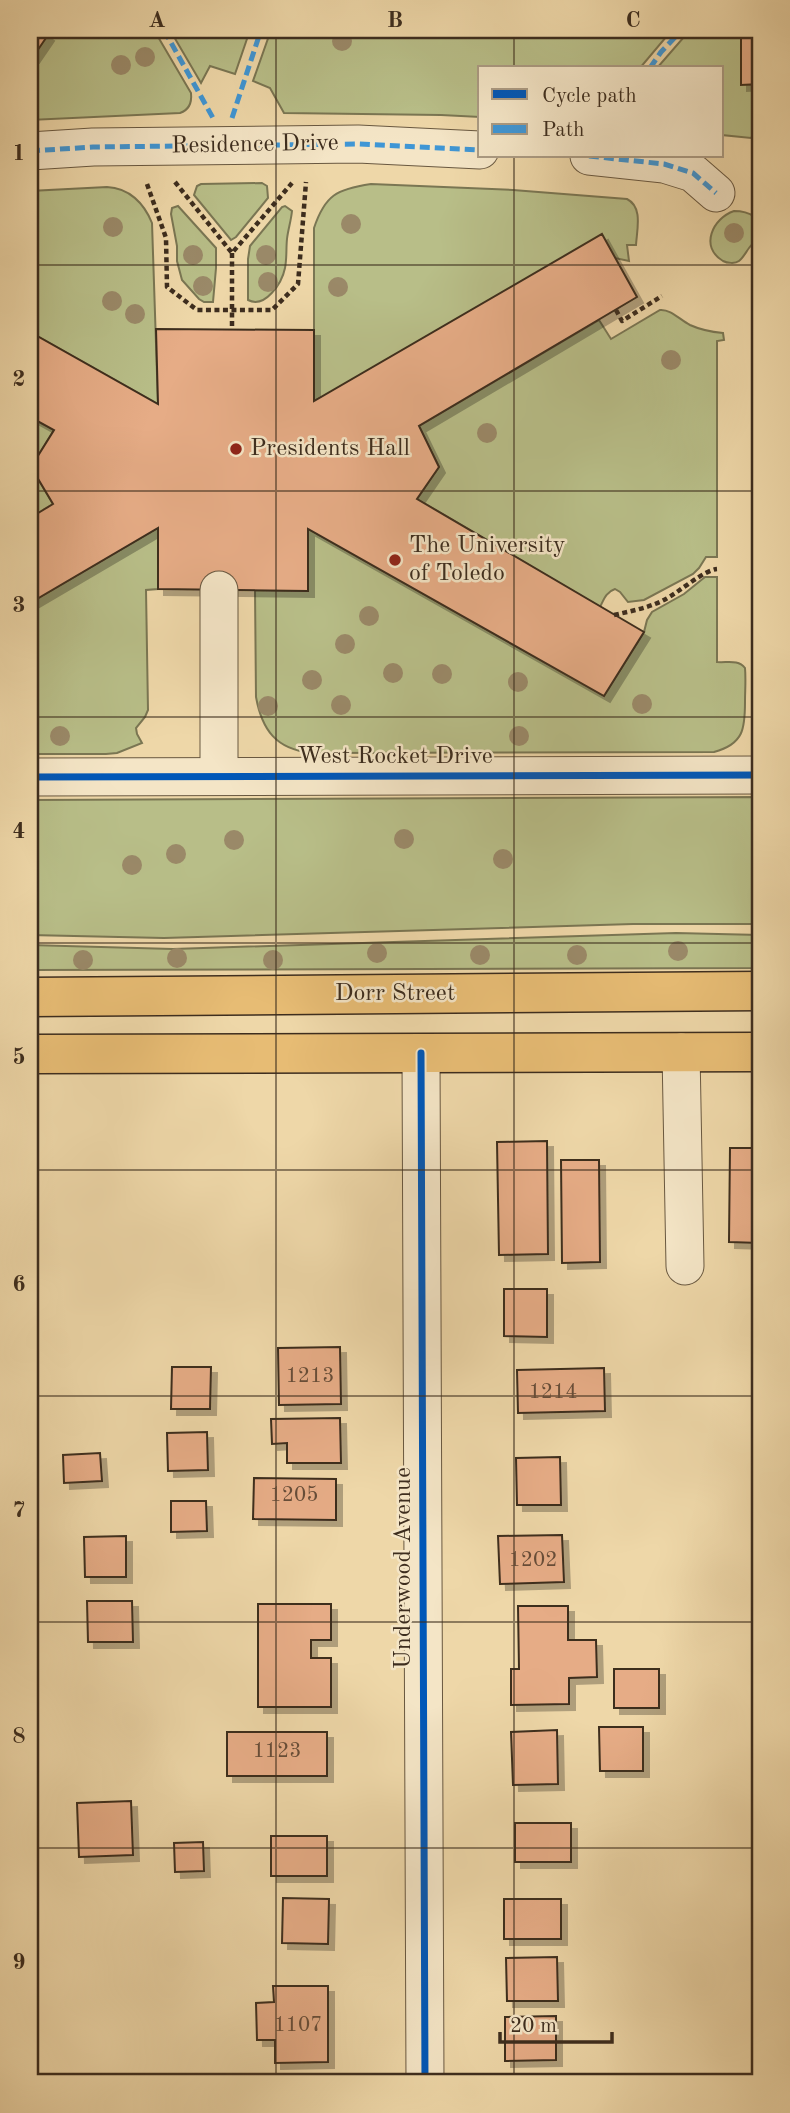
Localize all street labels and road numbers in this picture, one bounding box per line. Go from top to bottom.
street label: Residence Drive [171,132,339,158]
street label: West Rocket Drive [297,745,493,769]
street label: Dorr Street [335,982,455,1006]
street label: Underwood Avenue [392,1467,416,1669]

